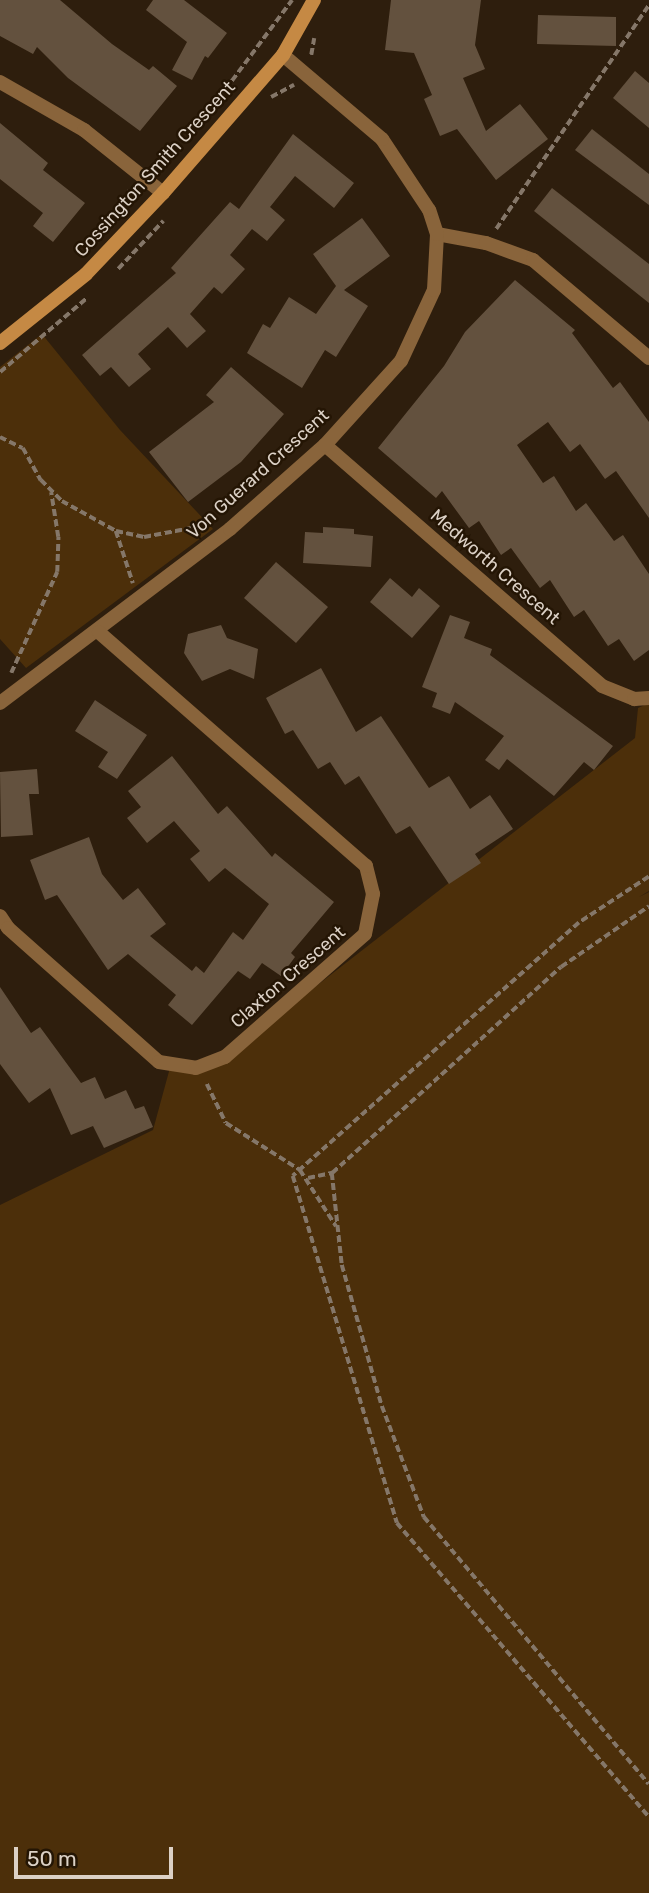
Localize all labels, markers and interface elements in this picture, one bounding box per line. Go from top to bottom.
street label: Cossington Smith Crescent [70,77,240,261]
street label: Von Guerard Crescent [182,404,334,544]
street label: Medworth Crescent [426,505,564,629]
street label: Claxton Crescent [226,921,350,1033]
scale bar [18,1834,177,1878]
text: 50 m [27,1846,77,1871]

